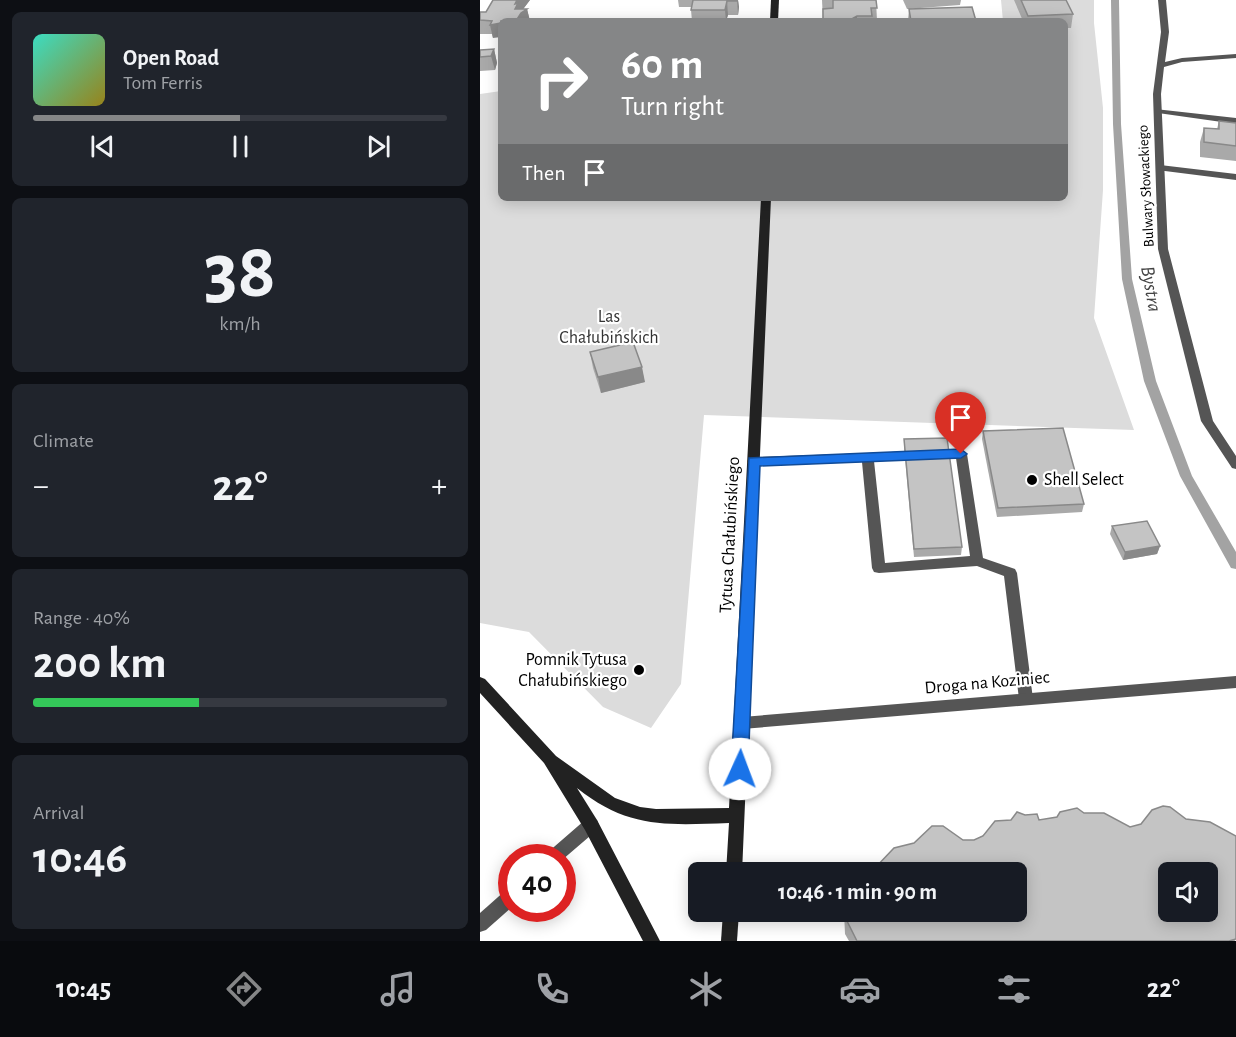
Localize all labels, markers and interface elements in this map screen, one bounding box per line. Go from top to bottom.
icon: right [522,42,600,120]
text: 60 m [621,44,703,86]
text: Open Road [123,47,219,69]
text: Tom Ferris [123,73,203,93]
text: Turn right [621,93,724,120]
street label: Bulwary Słowackiego [1135,124,1157,248]
icon: previous [86,130,119,163]
icon: pause [224,130,257,163]
icon: next [362,130,395,163]
icon: arrive [578,156,611,189]
text: Then [522,162,566,184]
text: 38 [204,234,276,312]
water label: Bystra [1137,264,1165,314]
park label: Las Chałubińskich [559,308,659,347]
text: km/h [219,314,261,334]
pin [935,392,986,454]
icon: arrive [944,401,977,434]
text: Climate [33,431,94,451]
street label: Tytusa Chałubińskiego [717,456,743,614]
text: 22° [212,464,268,509]
text: − [33,470,49,503]
text: + [431,470,447,503]
place label: Shell Select [1044,471,1124,489]
marker: Shell Select [1025,473,1039,487]
text: Range · 40% [33,608,130,628]
text: 200 km [33,641,166,686]
place label: Pomnik Tytusa Chałubińskiego [518,651,627,690]
marker: Pomnik Tytusa Chałubińskiego [632,663,646,677]
street label: Droga na Koziniec [924,669,1050,697]
position arrow [708,737,772,801]
text: Arrival [33,803,84,823]
text: 10:46 [33,836,127,881]
speed limit sign: 40 [498,844,576,922]
map controls [1158,862,1218,922]
button: sound [1158,862,1218,922]
text: 10:46 · 1 min · 90 m [778,881,937,903]
icon: directions [223,968,265,1010]
icon: music [377,968,419,1010]
icon: phone [531,968,573,1010]
icon: climate [685,968,727,1010]
icon: car [839,968,881,1010]
icon: filters [993,968,1035,1010]
text: 10:45 [56,975,111,1002]
text: 22° [1147,975,1180,1002]

